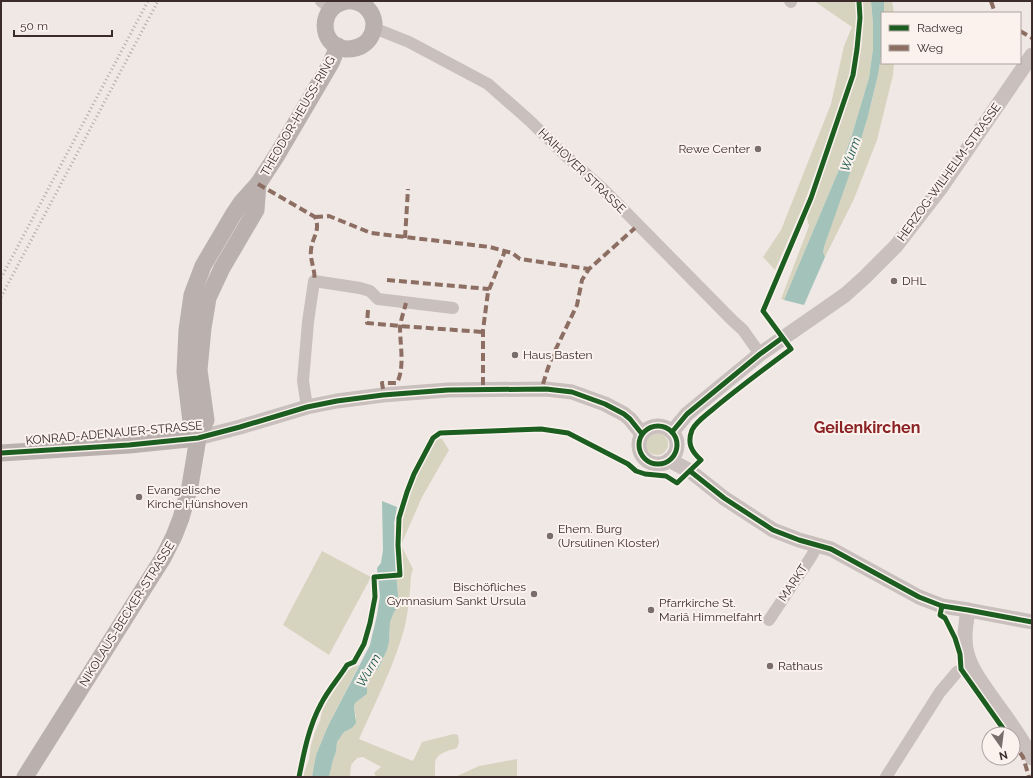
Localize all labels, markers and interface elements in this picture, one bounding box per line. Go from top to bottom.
scale bar [14,12,112,38]
legend [881,12,1021,64]
text: 50 m [20,19,48,33]
text: Radweg [917,21,963,35]
text: Weg [917,41,943,55]
street label: THEODOR-HEUSS-RING [258,53,338,179]
street label: HERZOG-WILHELM-STRASSE [894,100,1004,244]
street label: HAIHOVER STRASSE [535,126,629,216]
water label: Wurm [837,135,864,174]
place label: Rewe Center [678,142,751,156]
marker: Rewe Center [753,144,763,154]
place label: DHL [902,274,926,288]
marker: DHL [889,276,899,286]
place label: Haus Basten [523,348,593,362]
marker: Haus Basten [510,350,520,360]
street label: KONRAD-ADENAUER-STRASSE [25,418,203,448]
district label: Geilenkirchen [814,418,920,437]
place label: Evangelische Kirche Hünshoven [147,483,248,511]
marker: Evangelische Kirche Hünshoven [134,492,144,502]
place label: Ehem. Burg (Ursulinen Kloster) [558,522,660,550]
marker: Ehem. Burg (Ursulinen Kloster) [545,531,555,541]
street label: NIKOLAUS-BECKER-STRASSE [76,539,178,689]
street label: MARKT [776,561,811,604]
place label: Bischöfliches Gymnasium Sankt Ursula [387,580,526,608]
marker: Bischöfliches Gymnasium Sankt Ursula [529,589,539,599]
place label: Pfarrkirche St. Mariä Himmelfahrt [659,596,762,624]
marker: Pfarrkirche St. Mariä Himmelfahrt [646,605,656,615]
water label: Wurm [353,651,384,689]
place label: Rathaus [778,659,823,673]
marker: Rathaus [765,661,775,671]
north arrow [981,726,1021,766]
text: N [998,748,1009,763]

